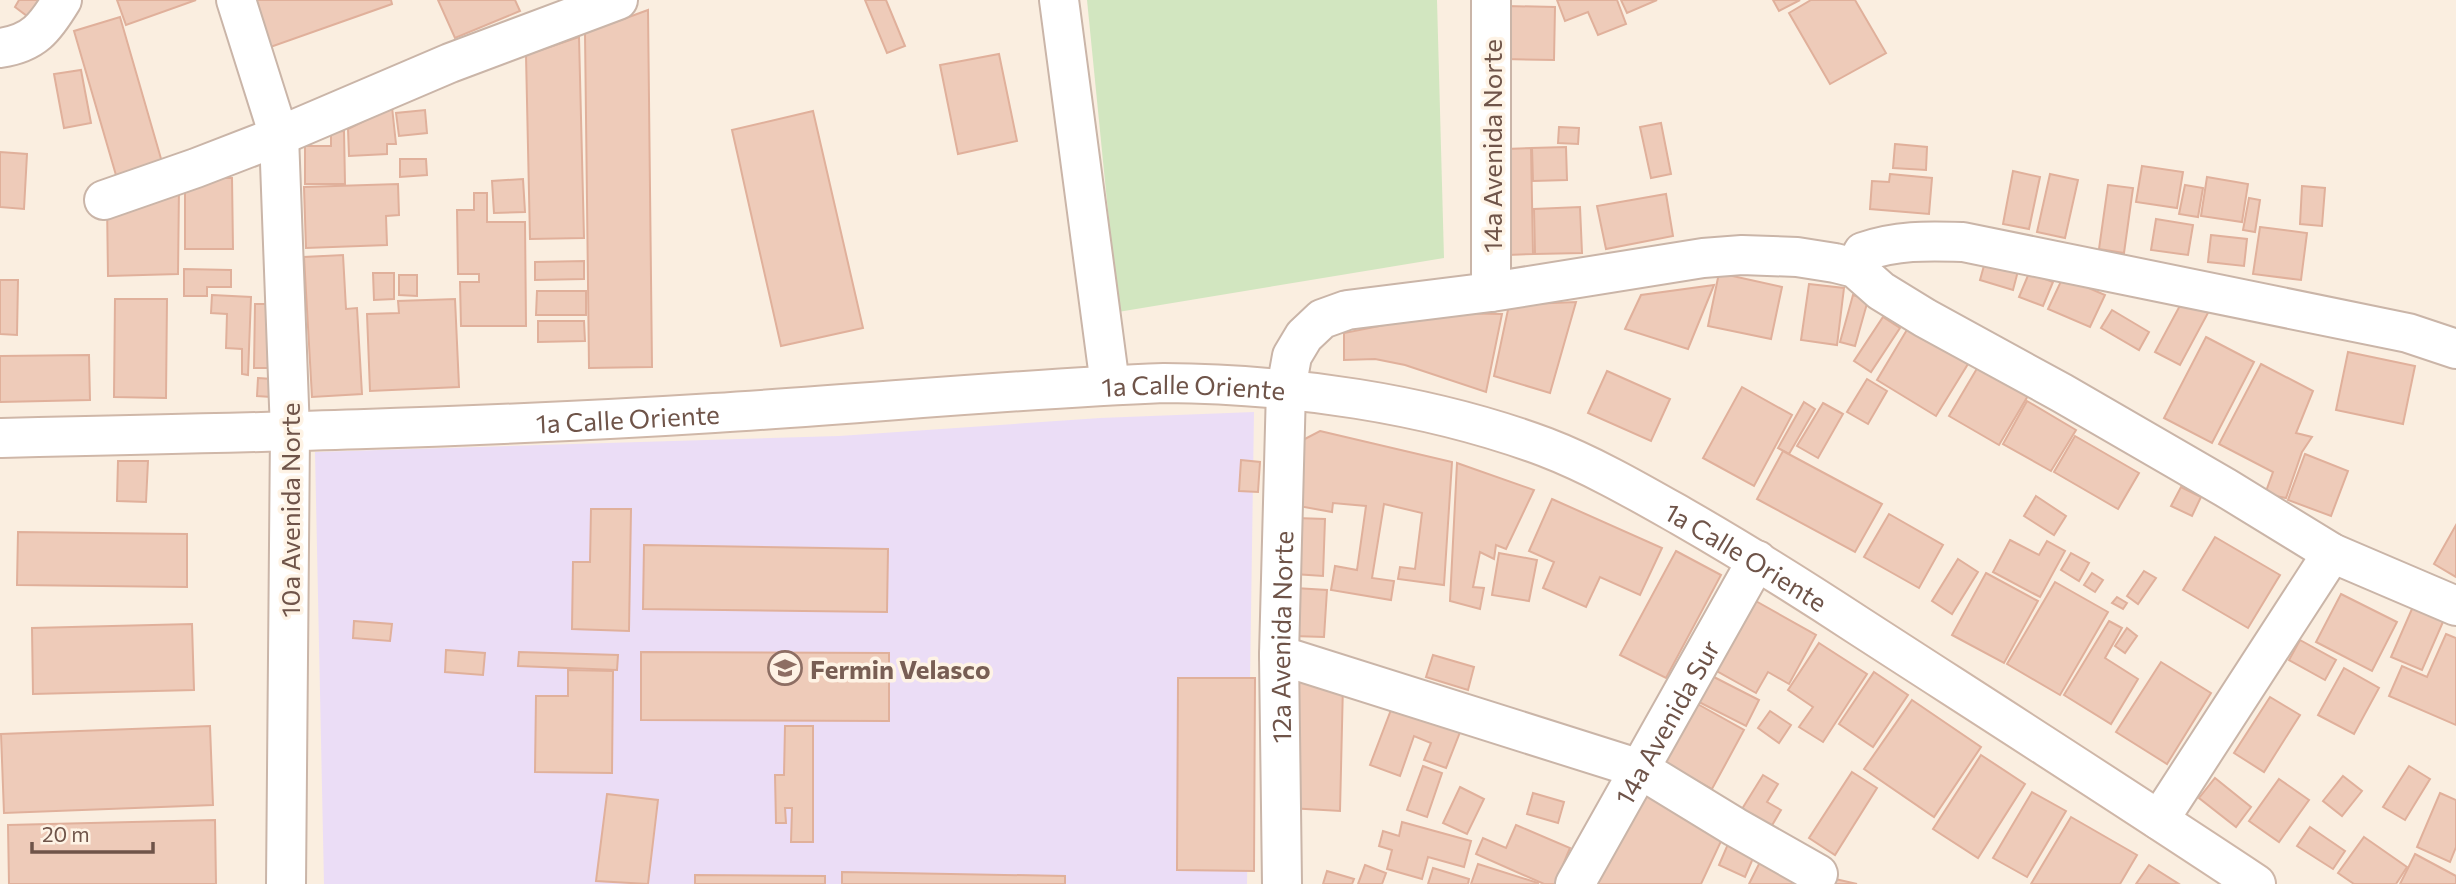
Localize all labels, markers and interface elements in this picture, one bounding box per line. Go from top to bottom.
street label: 14a Avenida Norte [1476,39,1507,253]
street label: 1a Calle Oriente [1101,367,1287,405]
street label: 1a Calle Oriente [535,397,721,438]
street label: 10a Avenida Norte [274,402,305,618]
street label: 1a Calle Oriente [1660,495,1833,617]
street label: 12a Avenida Norte [1263,530,1298,744]
street label: 14a Avenida Sur [1607,634,1725,810]
school or university icon: Fermin Velasco [766,649,804,687]
place label: Fermin Velasco [810,653,990,684]
scale bar [32,810,152,854]
text: 20 m [42,821,90,846]

